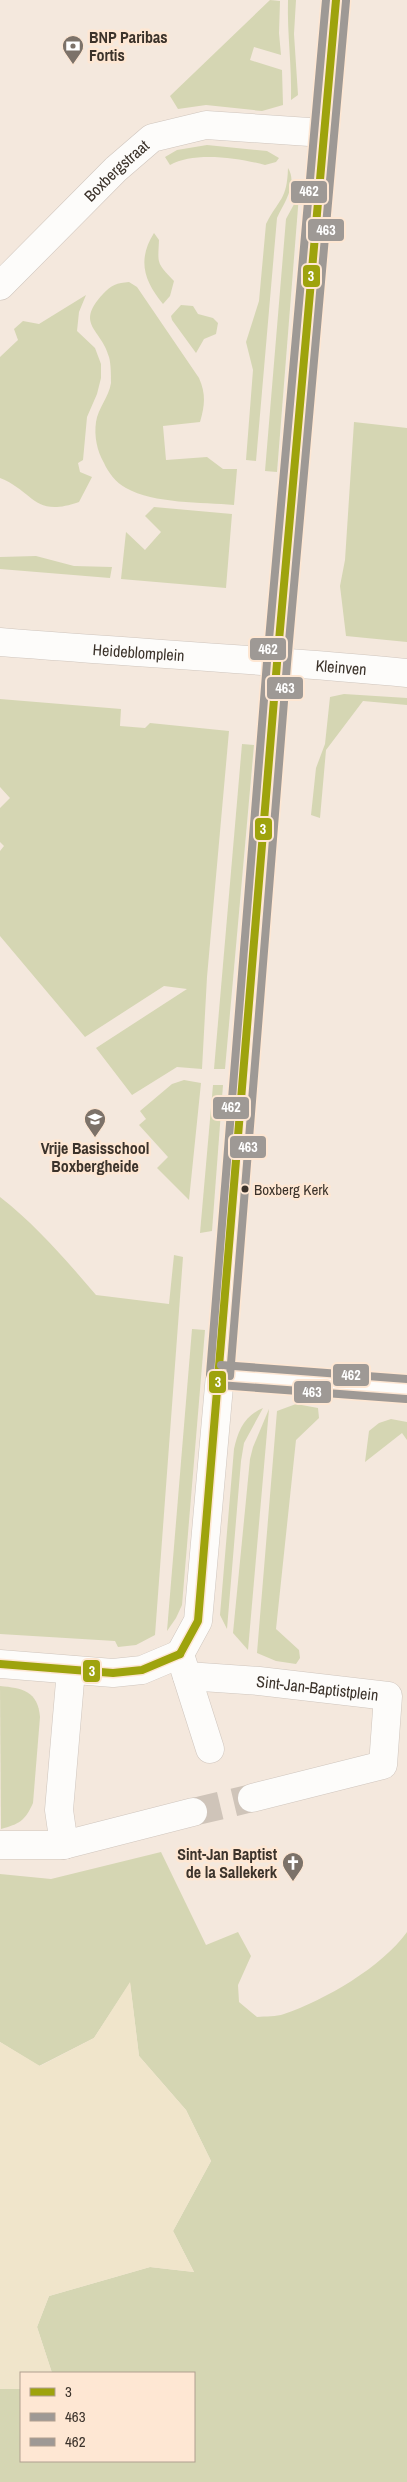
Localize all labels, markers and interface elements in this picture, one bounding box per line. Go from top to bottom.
place label: BNP Paribas Fortis [89,26,168,66]
bank icon: BNP Paribas Fortis [61,34,85,65]
street label: Boxbergstraat [79,134,154,206]
line badge: 462 [290,180,328,204]
text: 462 [299,182,319,200]
line badge: 463 [307,218,345,242]
text: 463 [316,221,336,239]
line badge: 3 [302,264,321,288]
text: 3 [308,267,314,285]
line badge: 462 [249,637,287,661]
street label: Heideblomplein [92,638,185,666]
text: 462 [258,640,278,658]
street label: Kleinven [315,654,368,680]
line badge: 463 [266,676,304,700]
text: 463 [275,679,295,697]
line badge: 3 [254,817,273,841]
text: 3 [260,820,266,838]
line badge: 462 [212,1096,250,1120]
text: 462 [221,1098,241,1116]
school or university icon: Vrije Basisschool Boxbergheide [83,1107,107,1138]
line badge: 463 [229,1135,267,1159]
place label: Vrije Basisschool Boxbergheide [41,1137,149,1177]
text: 463 [238,1138,258,1156]
place label: Boxberg Kerk [254,1179,329,1200]
marker: Boxberg Kerk [240,1184,250,1194]
line badge: 462 [332,1363,370,1387]
text: 462 [341,1366,361,1384]
line badge: 3 [208,1370,227,1394]
text: 3 [215,1373,221,1391]
line badge: 463 [293,1380,332,1404]
text: 463 [302,1383,322,1401]
line badge: 3 [82,1659,101,1683]
text: 3 [89,1662,95,1680]
street label: Sint-Jan-Baptistplein [255,1670,380,1706]
place label: Sint-Jan Baptist de la Sallekerk [177,1843,278,1883]
church icon: Sint-Jan Baptist de la Sallekerk [281,1851,305,1882]
legend [20,2372,195,2462]
text: 3 [65,2381,72,2402]
text: 463 [65,2406,86,2427]
text: 462 [65,2431,86,2452]

